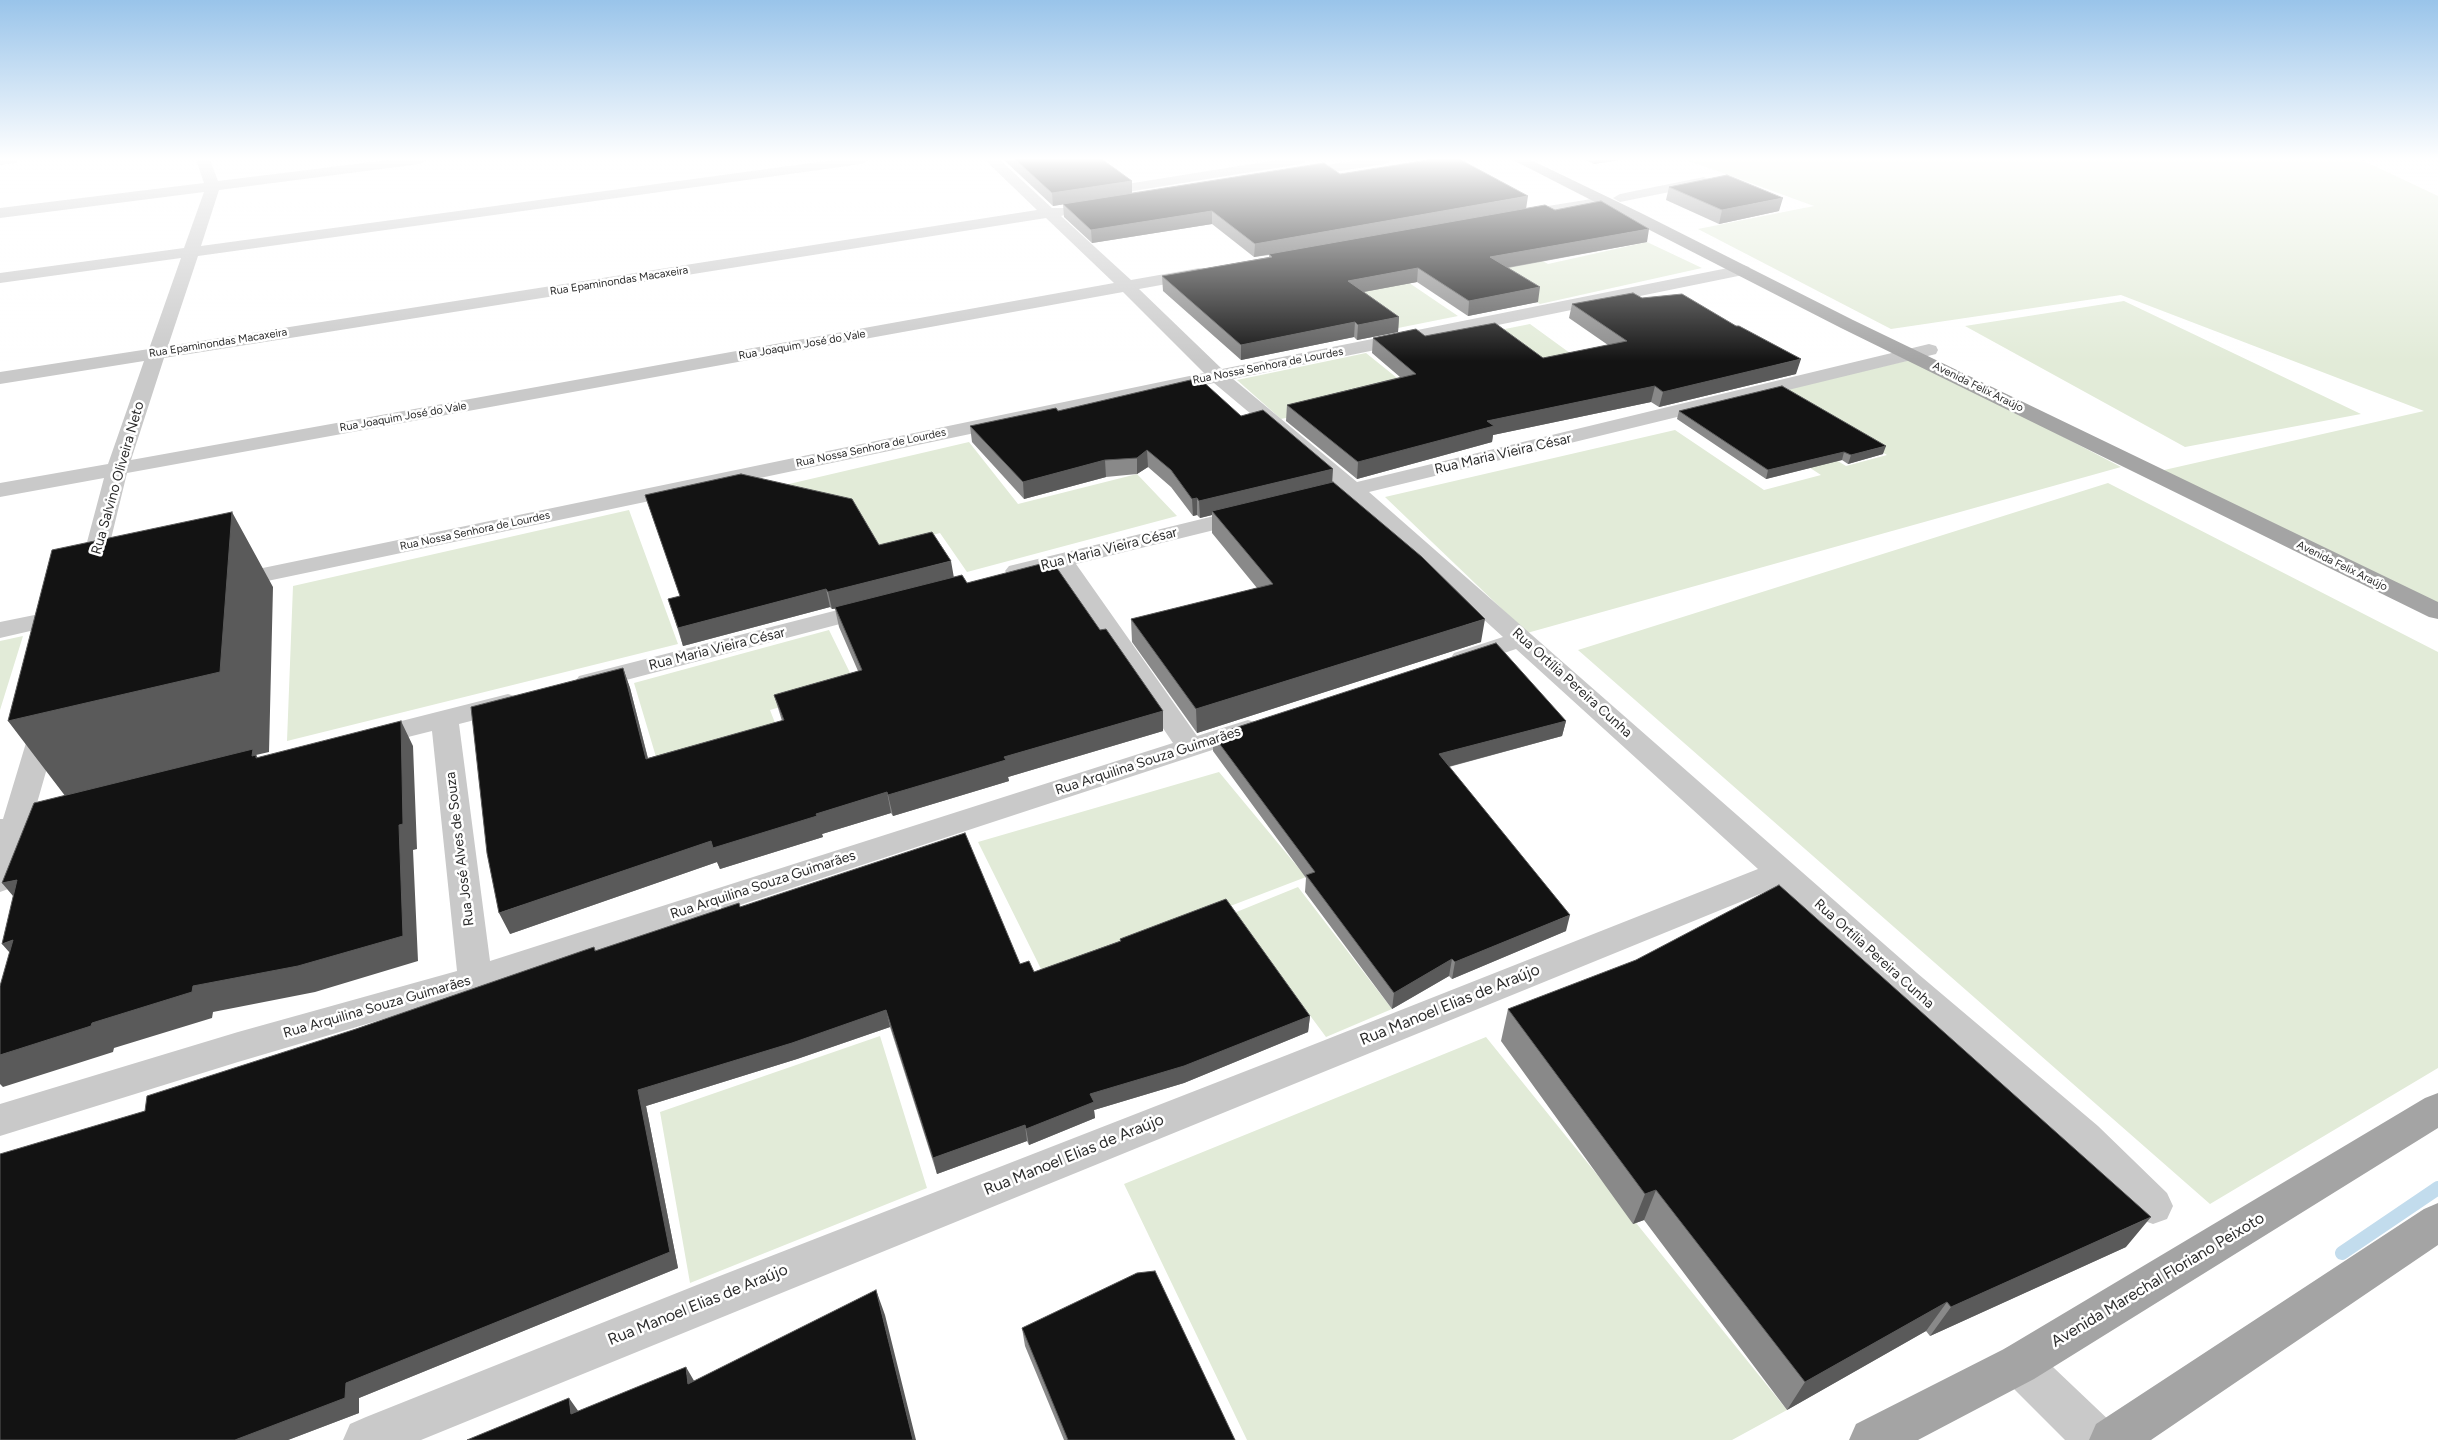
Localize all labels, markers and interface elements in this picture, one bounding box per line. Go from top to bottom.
street label: Rua Epaminondas Macaxeira [549,264,689,298]
street label: Rua Epaminondas Macaxeira [148,326,288,360]
street label: Rua Joaquim José do Vale [737,327,867,363]
street label: Rua Nossa Senhora de Lourdes [1192,345,1344,387]
street label: Avenida Felix Araújo [1930,359,2026,415]
street label: Rua Joaquim José do Vale [338,399,468,435]
street label: Rua Salvino Oliveira Neto [88,400,148,556]
street label: Rua Nossa Senhora de Lourdes [795,426,947,470]
street label: Rua Maria Vieira César [1433,430,1573,478]
street label: Rua Nossa Senhora de Lourdes [399,509,551,553]
street label: Rua Maria Vieira César [1039,524,1179,574]
street label: Avenida Felix Araújo [2294,538,2390,594]
street label: Rua Maria Vieira César [647,624,787,674]
street label: Rua Ortília Pereira Cunha [1509,625,1635,741]
street label: Rua Arquilina Souza Guimarães [1053,723,1243,799]
street label: Rua José Alves de Souza [442,771,478,927]
street label: Rua Arquilina Souza Guimarães [668,847,858,923]
street label: Rua Ortília Pereira Cunha [1811,896,1937,1012]
street label: Rua Manoel Elias de Araújo [1357,960,1543,1050]
street label: Rua Arquilina Souza Guimarães [281,972,473,1042]
street label: Rua Manoel Elias de Araújo [981,1110,1167,1200]
street label: Avenida Marechal Floriano Peixoto [2048,1209,2268,1351]
street label: Rua Manoel Elias de Araújo [605,1260,791,1350]

